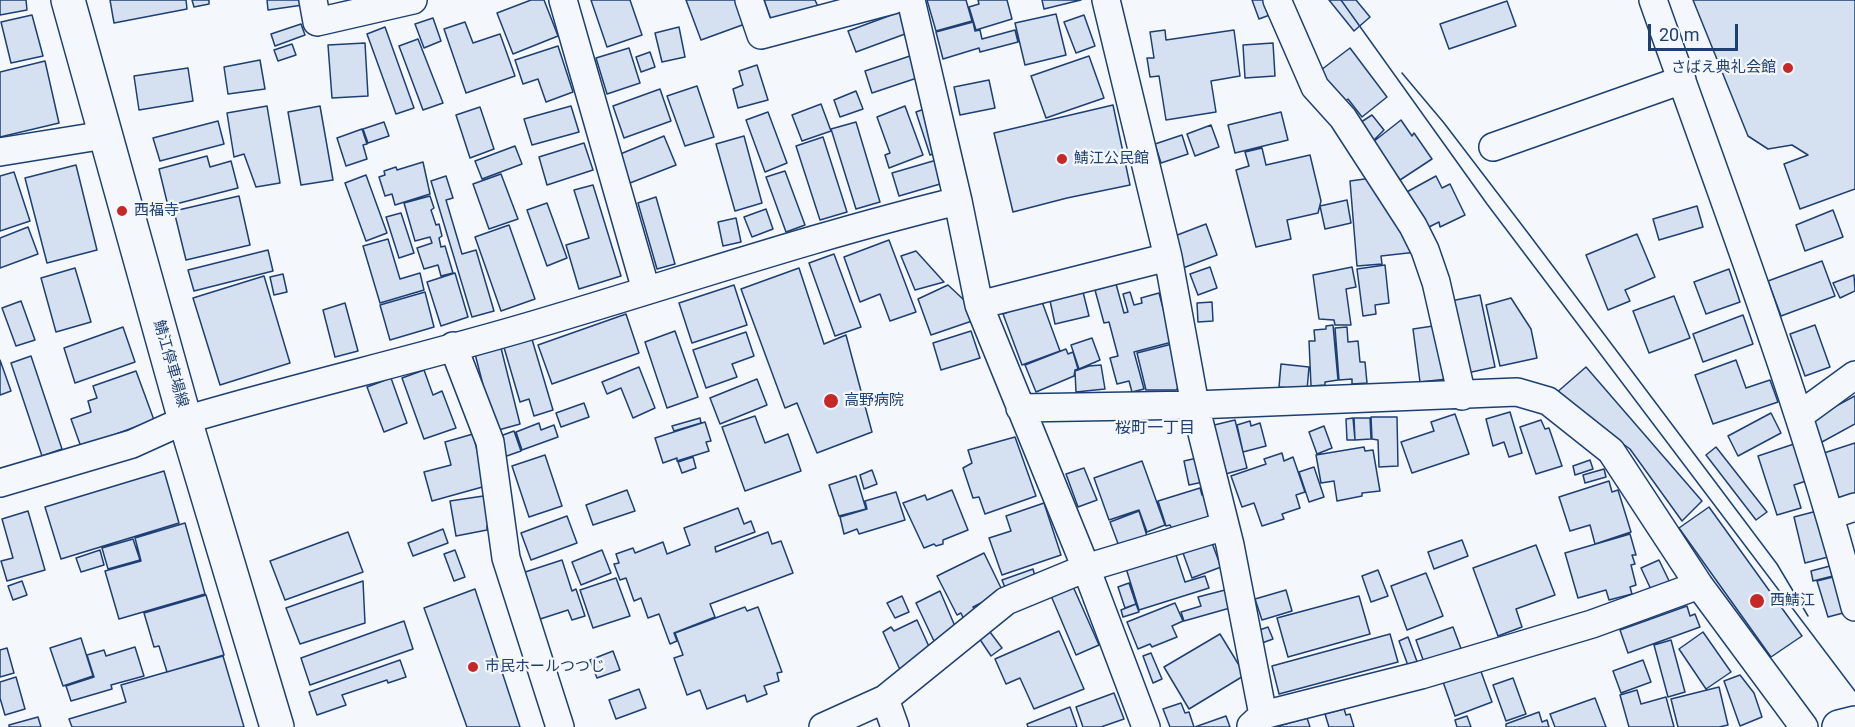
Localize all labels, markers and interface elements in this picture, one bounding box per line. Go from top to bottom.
scale bar [1651,12,1741,50]
text: 20 m [1659,24,1699,45]
place label: さばえ典礼会館 [1671,59,1776,77]
marker: さばえ典礼会館 [1781,61,1795,75]
place label: 鯖江公民館 [1074,150,1149,168]
marker: 鯖江公民館 [1055,152,1069,166]
place label: 西福寺 [134,202,179,220]
marker: 西福寺 [115,204,129,218]
street label: 鯖江停車場線 [149,318,191,410]
marker: 高野病院 [822,392,840,410]
place label: 高野病院 [844,392,904,410]
district label: 桜町一丁目 [1115,419,1195,439]
marker: 西鯖江 [1748,592,1766,610]
place label: 西鯖江 [1770,592,1815,610]
place label: 市民ホールつつじ [485,658,605,676]
marker: 市民ホールつつじ [466,660,480,674]

